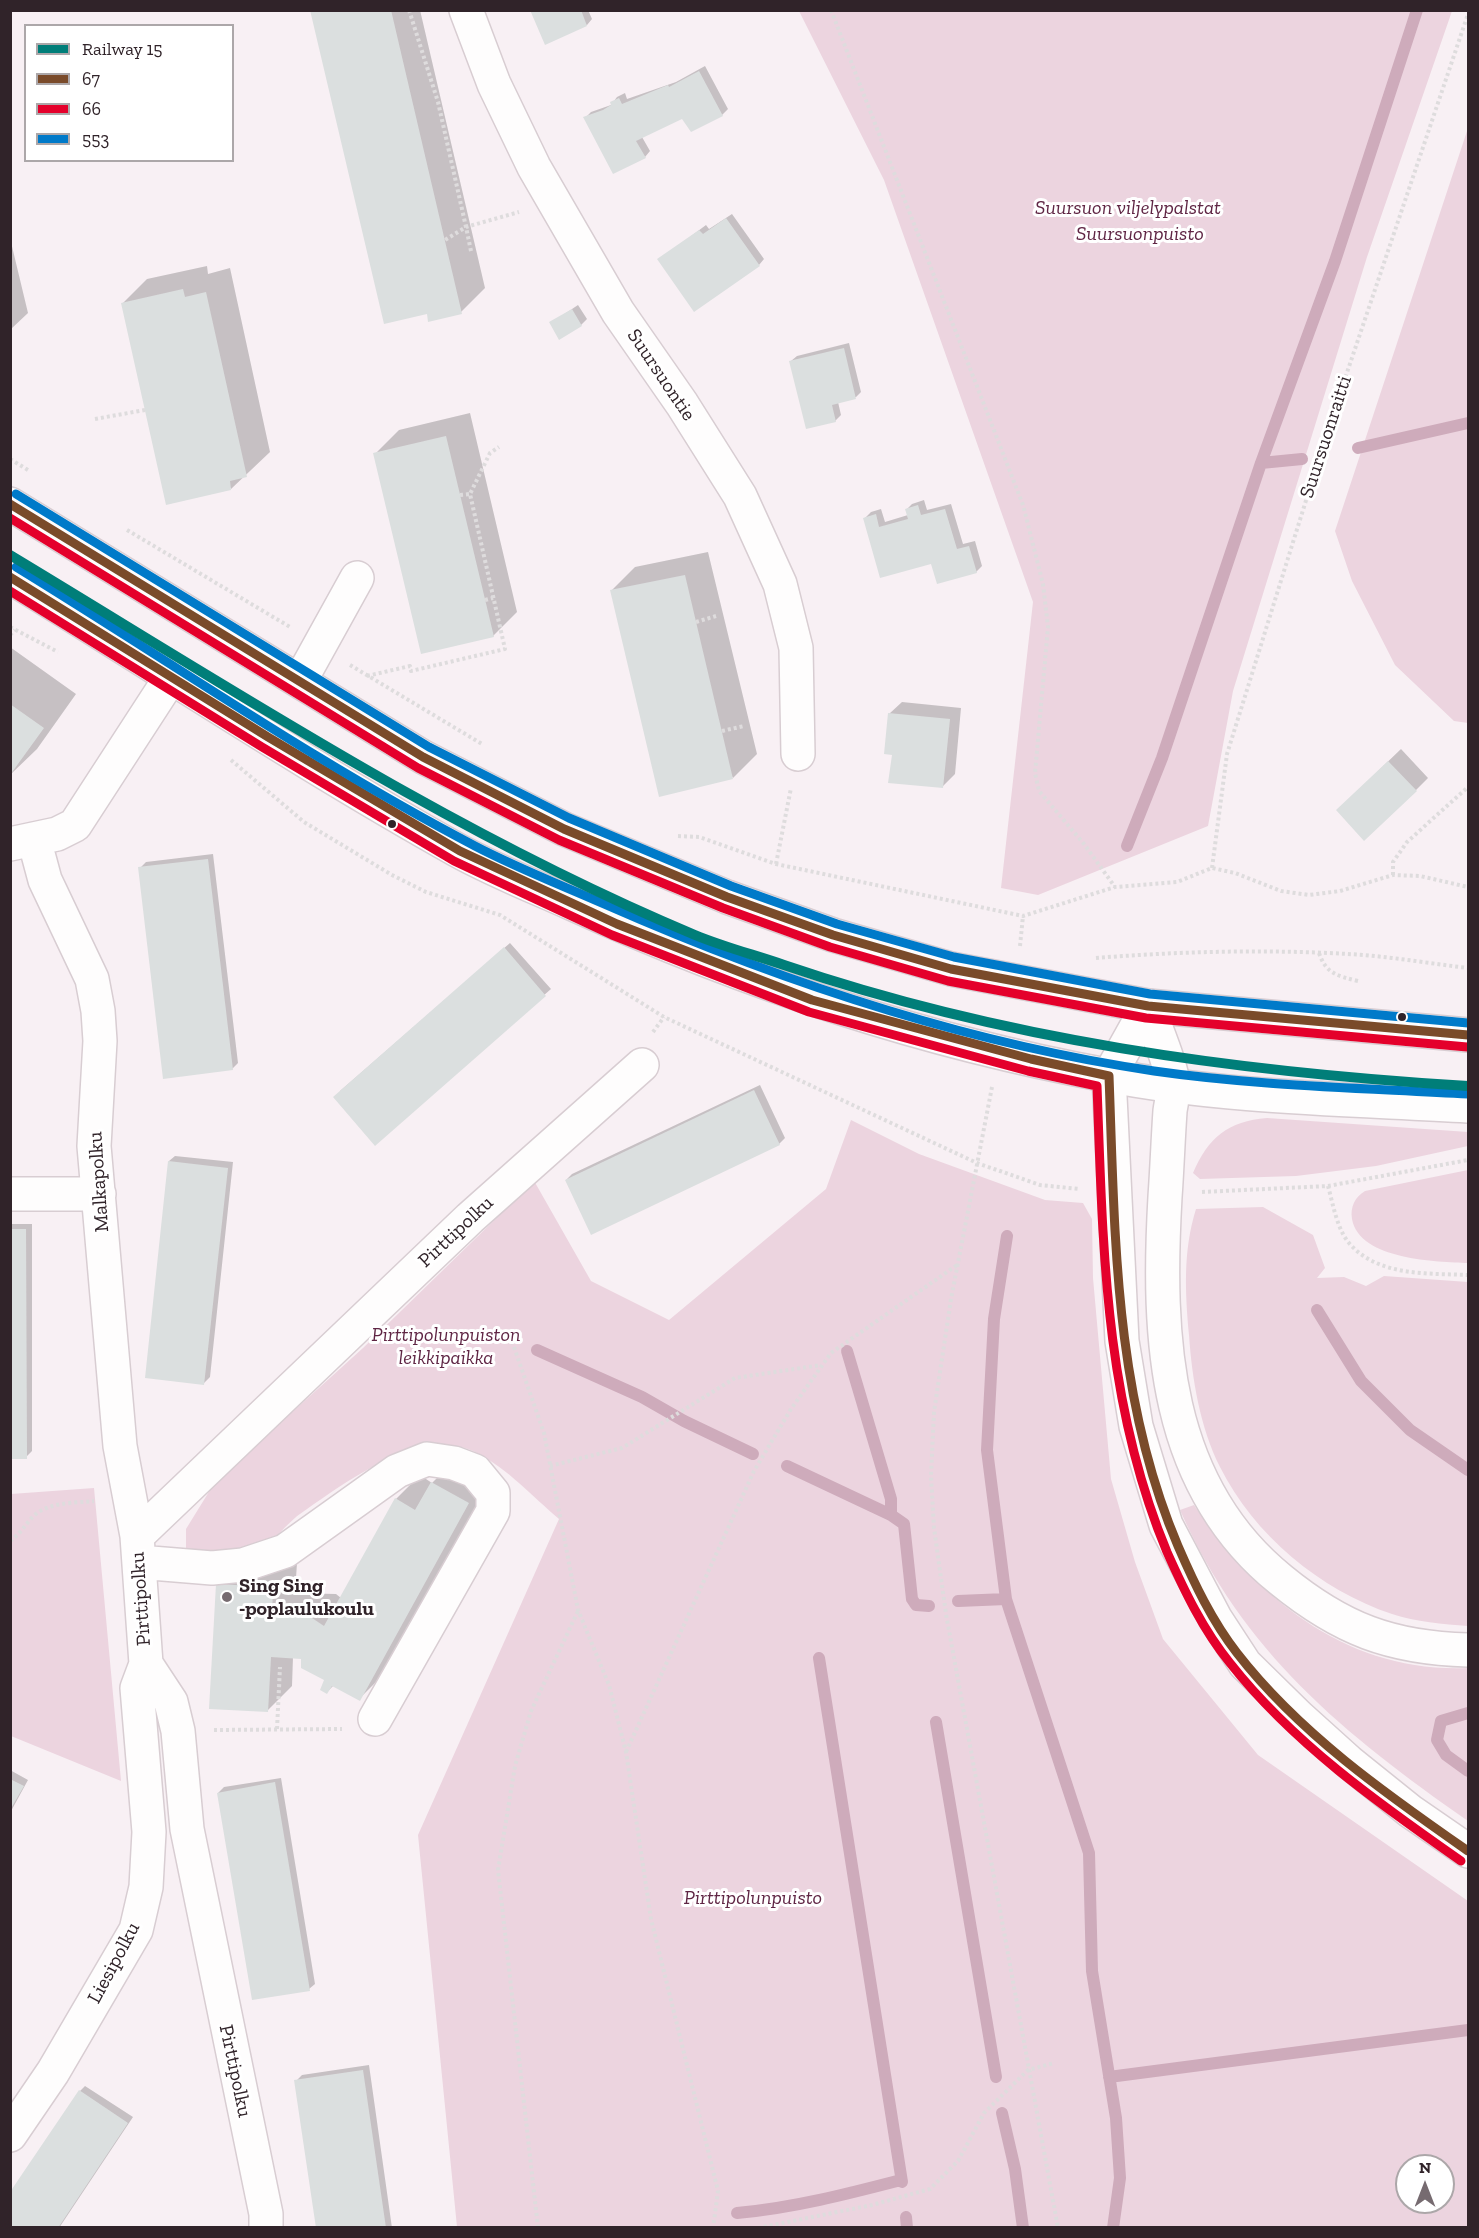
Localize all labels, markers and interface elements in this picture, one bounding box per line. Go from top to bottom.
legend [24,24,234,162]
text: Railway 15 [82,38,163,60]
text: 67 [82,68,100,90]
text: 66 [82,98,101,120]
text: 553 [82,128,109,150]
park label: Suursuon viljelypalstat [1035,196,1221,220]
park label: Suursuonpuisto [1076,222,1204,246]
street label: Suursuontie [622,325,700,425]
street label: Suursuonraitti [1295,373,1357,501]
unlabelled marker [386,818,398,830]
unlabelled marker [1396,1011,1408,1023]
street label: Malkapolku [84,1131,114,1233]
street label: Pirttipolku [413,1191,499,1273]
park label: Pirttipolunpuiston leikkipaikka [372,1323,520,1370]
street label: Pirttipolku [126,1551,156,1647]
place label: Sing Sing -poplaulukoulu [239,1574,374,1621]
marker: Sing Sing -poplaulukoulu [220,1590,234,1604]
park label: Pirttipolunpuisto [684,1886,822,1910]
street label: Liesipolku [83,1918,145,2008]
street label: Pirttipolku [213,2022,257,2120]
north arrow [1395,2154,1455,2214]
text: N [1419,2158,1431,2177]

